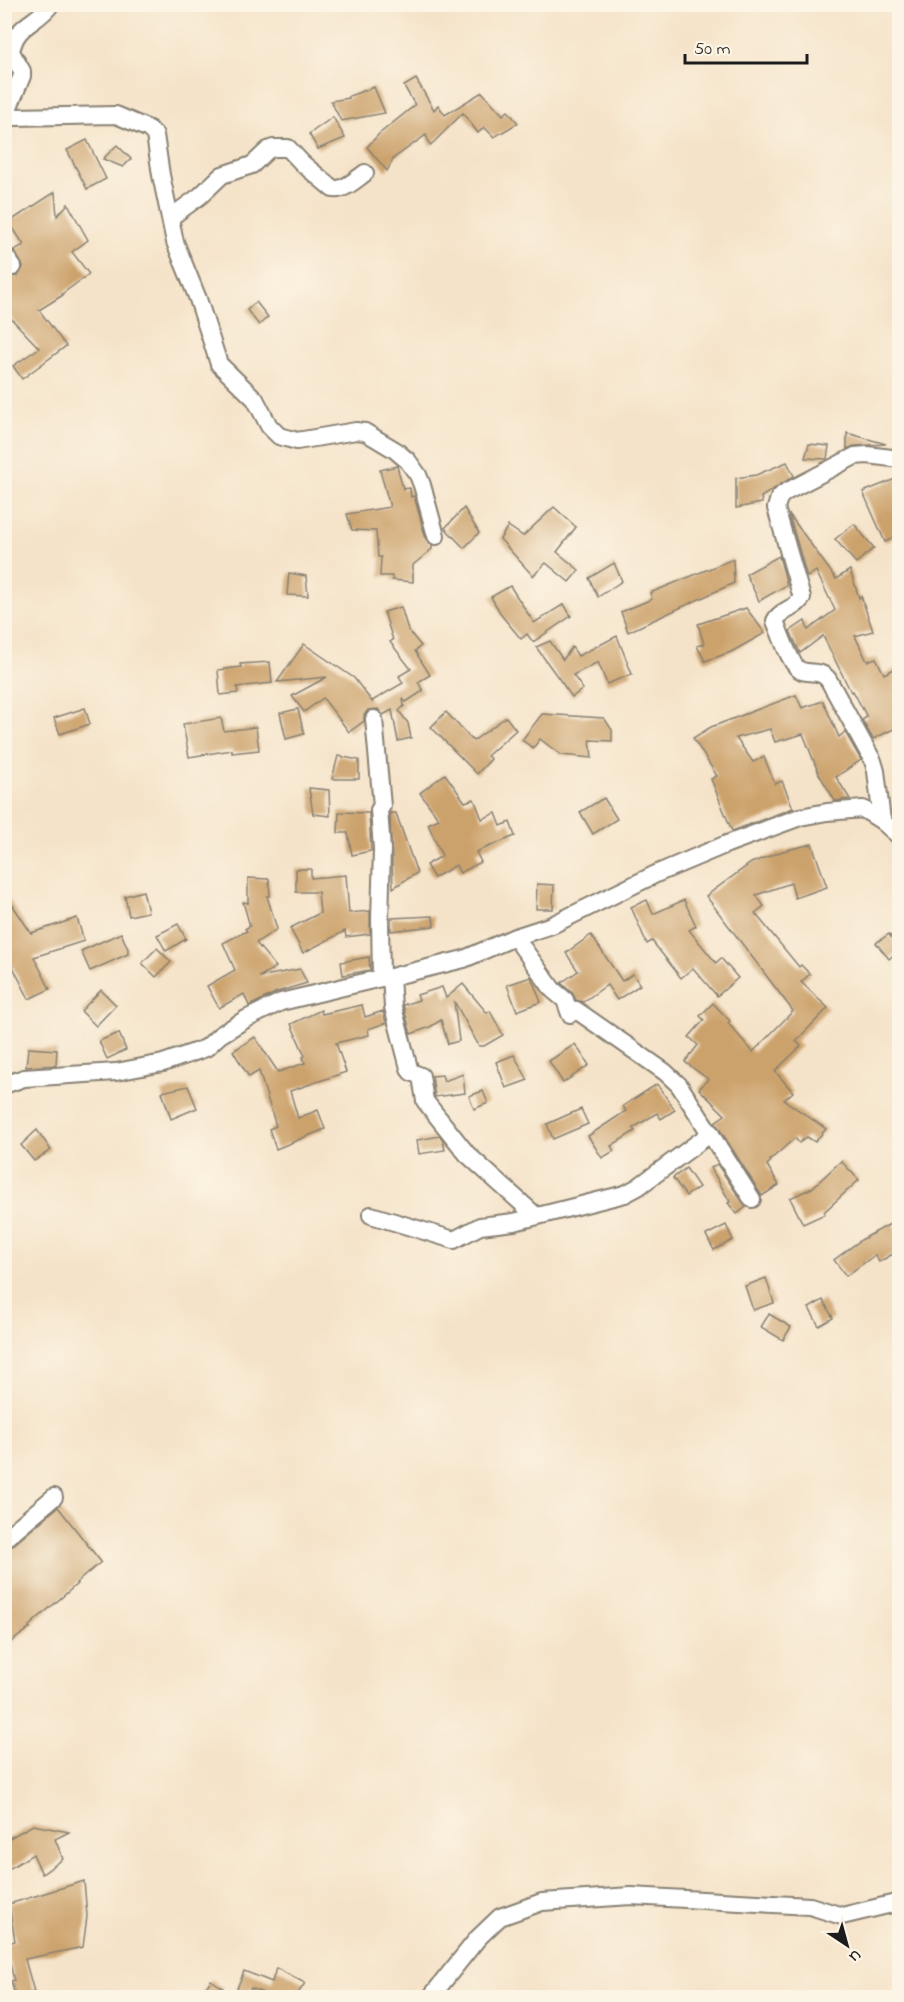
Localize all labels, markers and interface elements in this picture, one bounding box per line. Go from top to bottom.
scale bar [685,27,806,65]
text: 50 m [694,37,731,63]
north arrow [817,1915,877,1975]
text: U [843,1943,866,1968]

